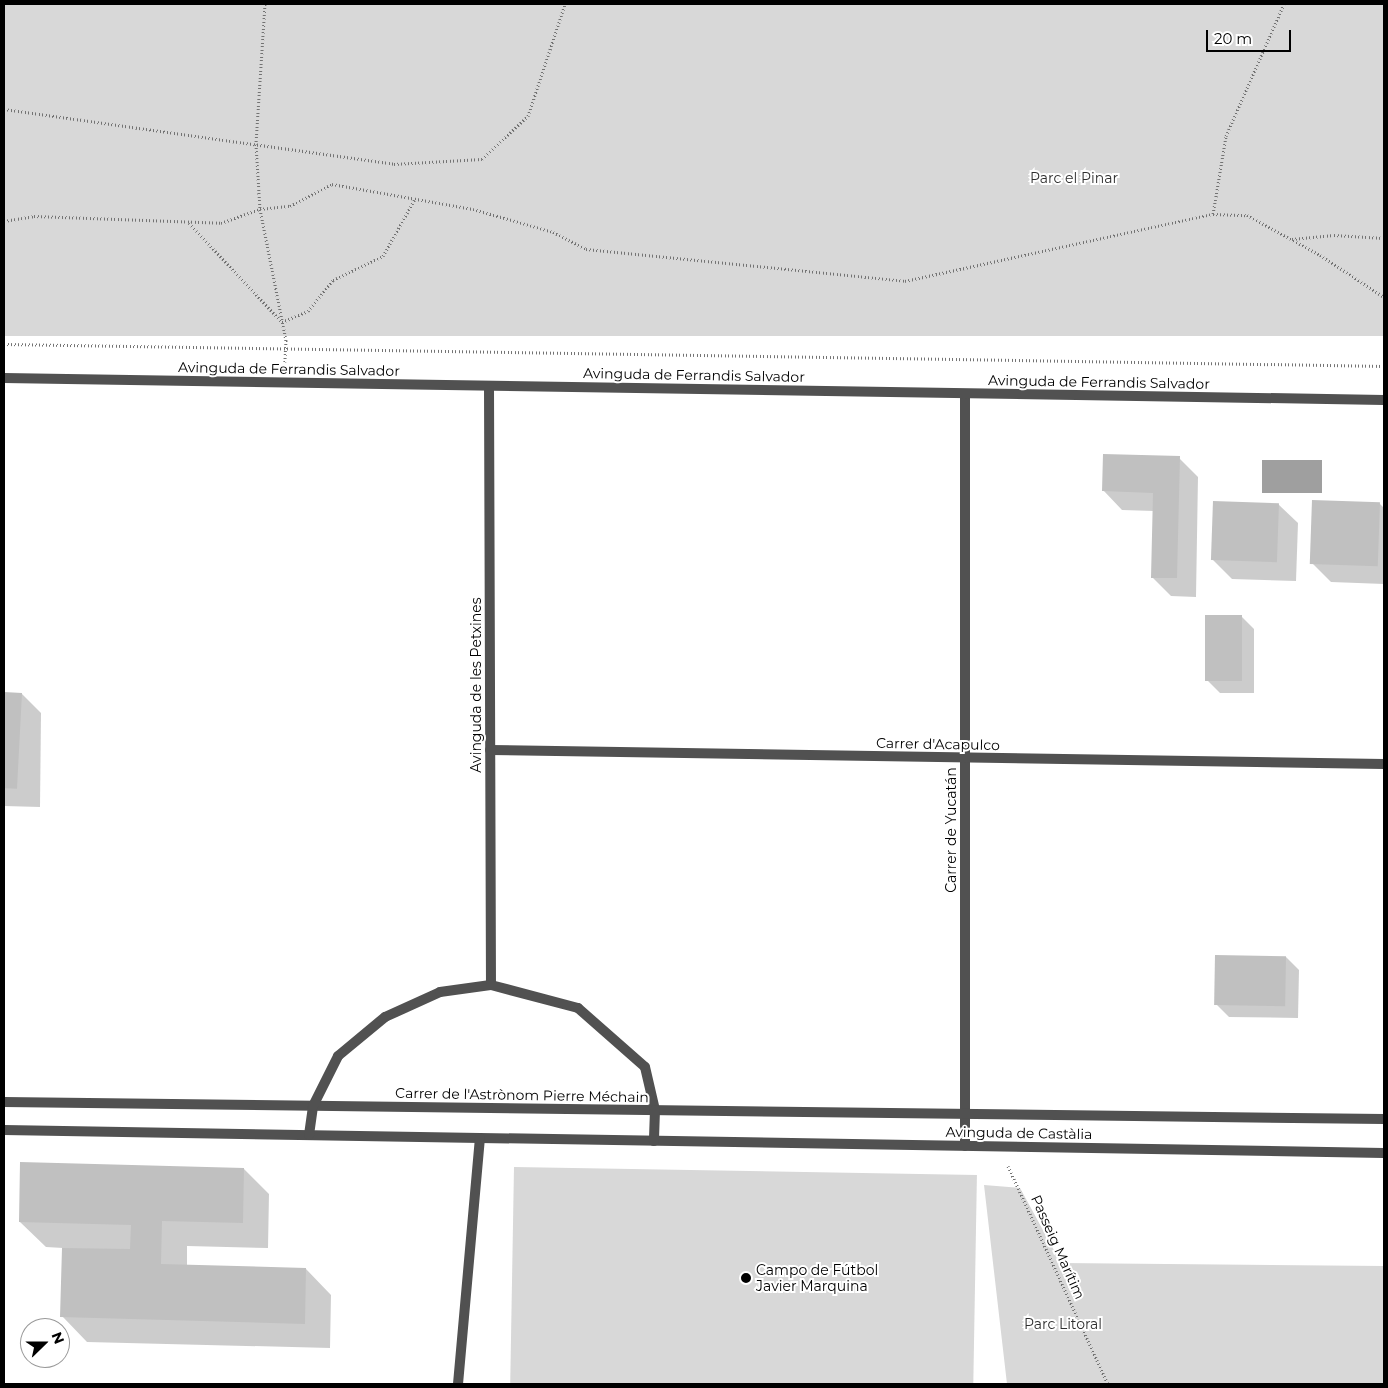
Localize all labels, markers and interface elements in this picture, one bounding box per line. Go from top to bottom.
scale bar [1208,20,1293,52]
text: 20 m [1214,29,1252,48]
park label: Parc el Pinar [1030,170,1118,186]
street label: Avinguda de Ferrandis Salvador [178,359,400,379]
street label: Avinguda de Ferrandis Salvador [583,365,805,385]
street label: Avinguda de Ferrandis Salvador [988,372,1210,392]
street label: Avinguda de les Petxines [468,597,484,773]
street label: Carrer d'Acapulco [876,735,1000,753]
street label: Carrer de Yucatán [943,767,959,893]
street label: Carrer de l'Astrònom Pierre Méchain [395,1084,649,1106]
street label: Avinguda de Castàlia [945,1123,1093,1143]
street label: Passeig Marítim [1027,1192,1089,1302]
place label: Campo de Fútbol Javier Marquina [756,1262,878,1294]
marker: Campo de Fútbol Javier Marquina [740,1272,752,1284]
park label: Parc Litoral [1024,1316,1102,1332]
north arrow [20,1318,70,1368]
text: N [48,1329,68,1346]

